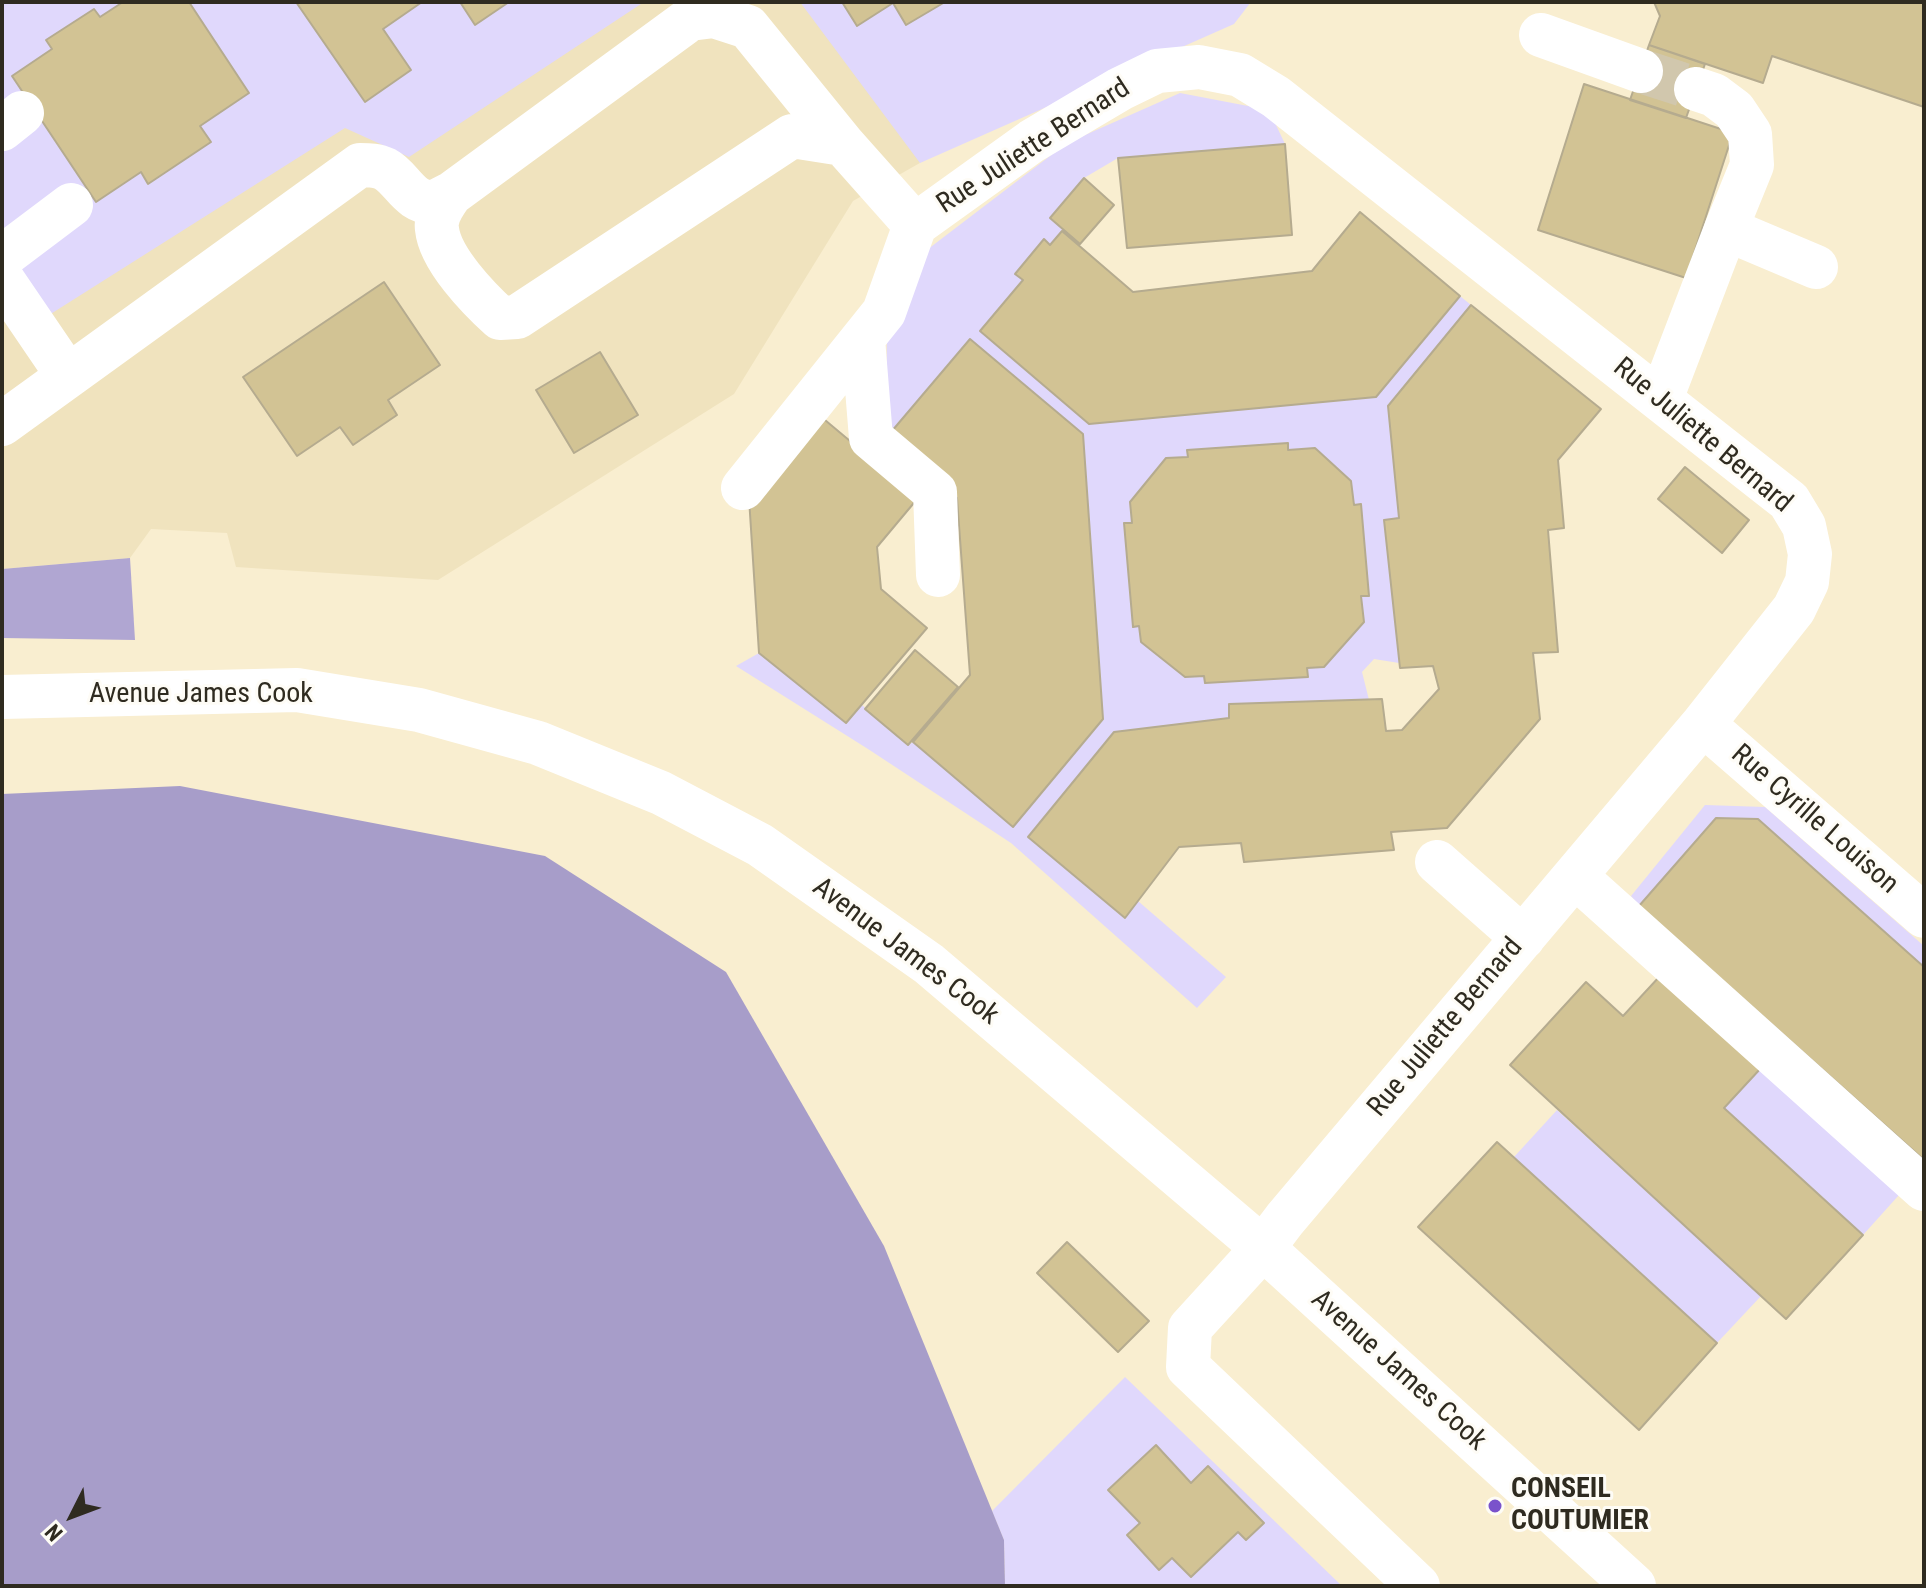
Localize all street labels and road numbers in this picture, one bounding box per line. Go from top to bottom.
street label: Rue Juliette Bernard [931,72,1137,222]
street label: Rue Juliette Bernard [1606,351,1798,521]
street label: Avenue James Cook [89,678,313,712]
street label: Rue Cyrille Louison [1724,738,1904,902]
street label: Avenue James Cook [805,871,1005,1033]
street label: Rue Juliette Bernard [1361,932,1531,1124]
street label: Avenue James Cook [1304,1284,1492,1458]

